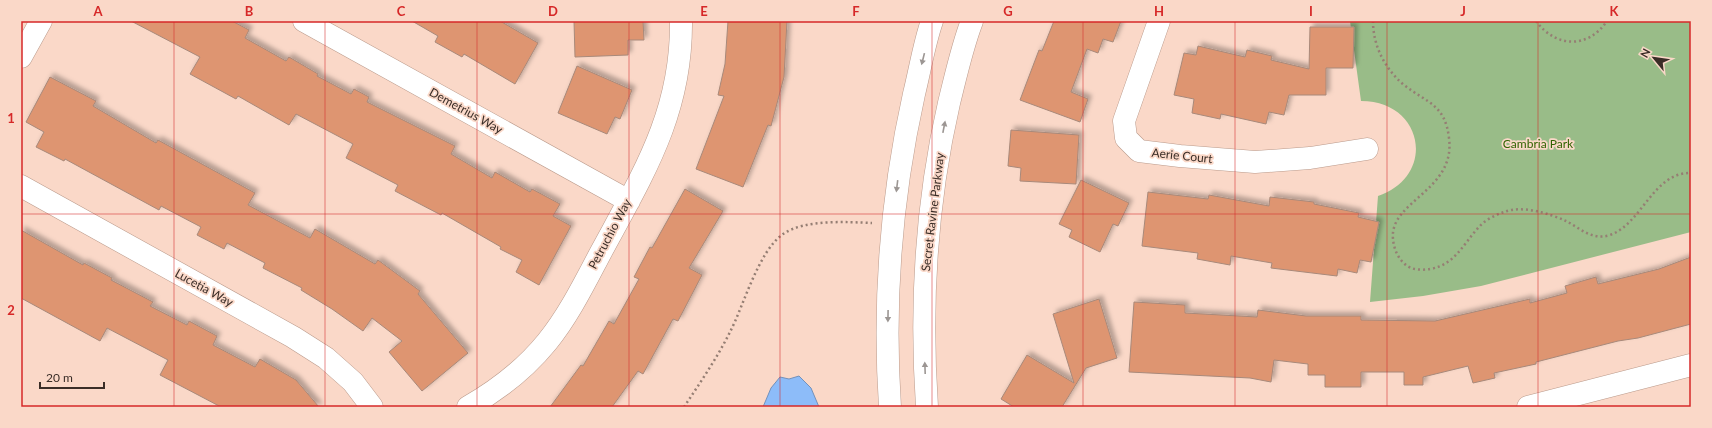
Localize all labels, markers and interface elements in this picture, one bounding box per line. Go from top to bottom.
text: A [92,3,103,19]
text: B [245,3,254,19]
text: C [397,3,406,19]
text: D [548,3,558,19]
text: E [700,3,708,19]
text: F [852,3,860,19]
text: G [1003,3,1013,19]
text: H [1154,3,1164,19]
text: I [1309,3,1313,19]
text: J [1460,3,1466,19]
text: K [1610,3,1620,19]
north arrow [1634,38,1674,78]
text: N [1637,46,1653,60]
one-way arrow [919,52,925,65]
street label: Demetrius Way [427,84,506,137]
text: 1 [7,110,15,126]
one-way arrow [941,121,947,134]
park label: Cambria Park [1503,136,1574,151]
street label: Aerie Court [1151,145,1214,166]
street label: Secret Ravine Parkway [918,151,947,272]
one-way arrow [894,180,900,192]
street label: Petruchio Way [585,195,635,271]
street label: Lucetia Way [172,265,237,310]
text: 2 [7,302,15,318]
one-way arrow [884,310,891,322]
one-way arrow [922,361,928,374]
scale bar [40,364,104,390]
text: 20 m [46,370,73,385]

